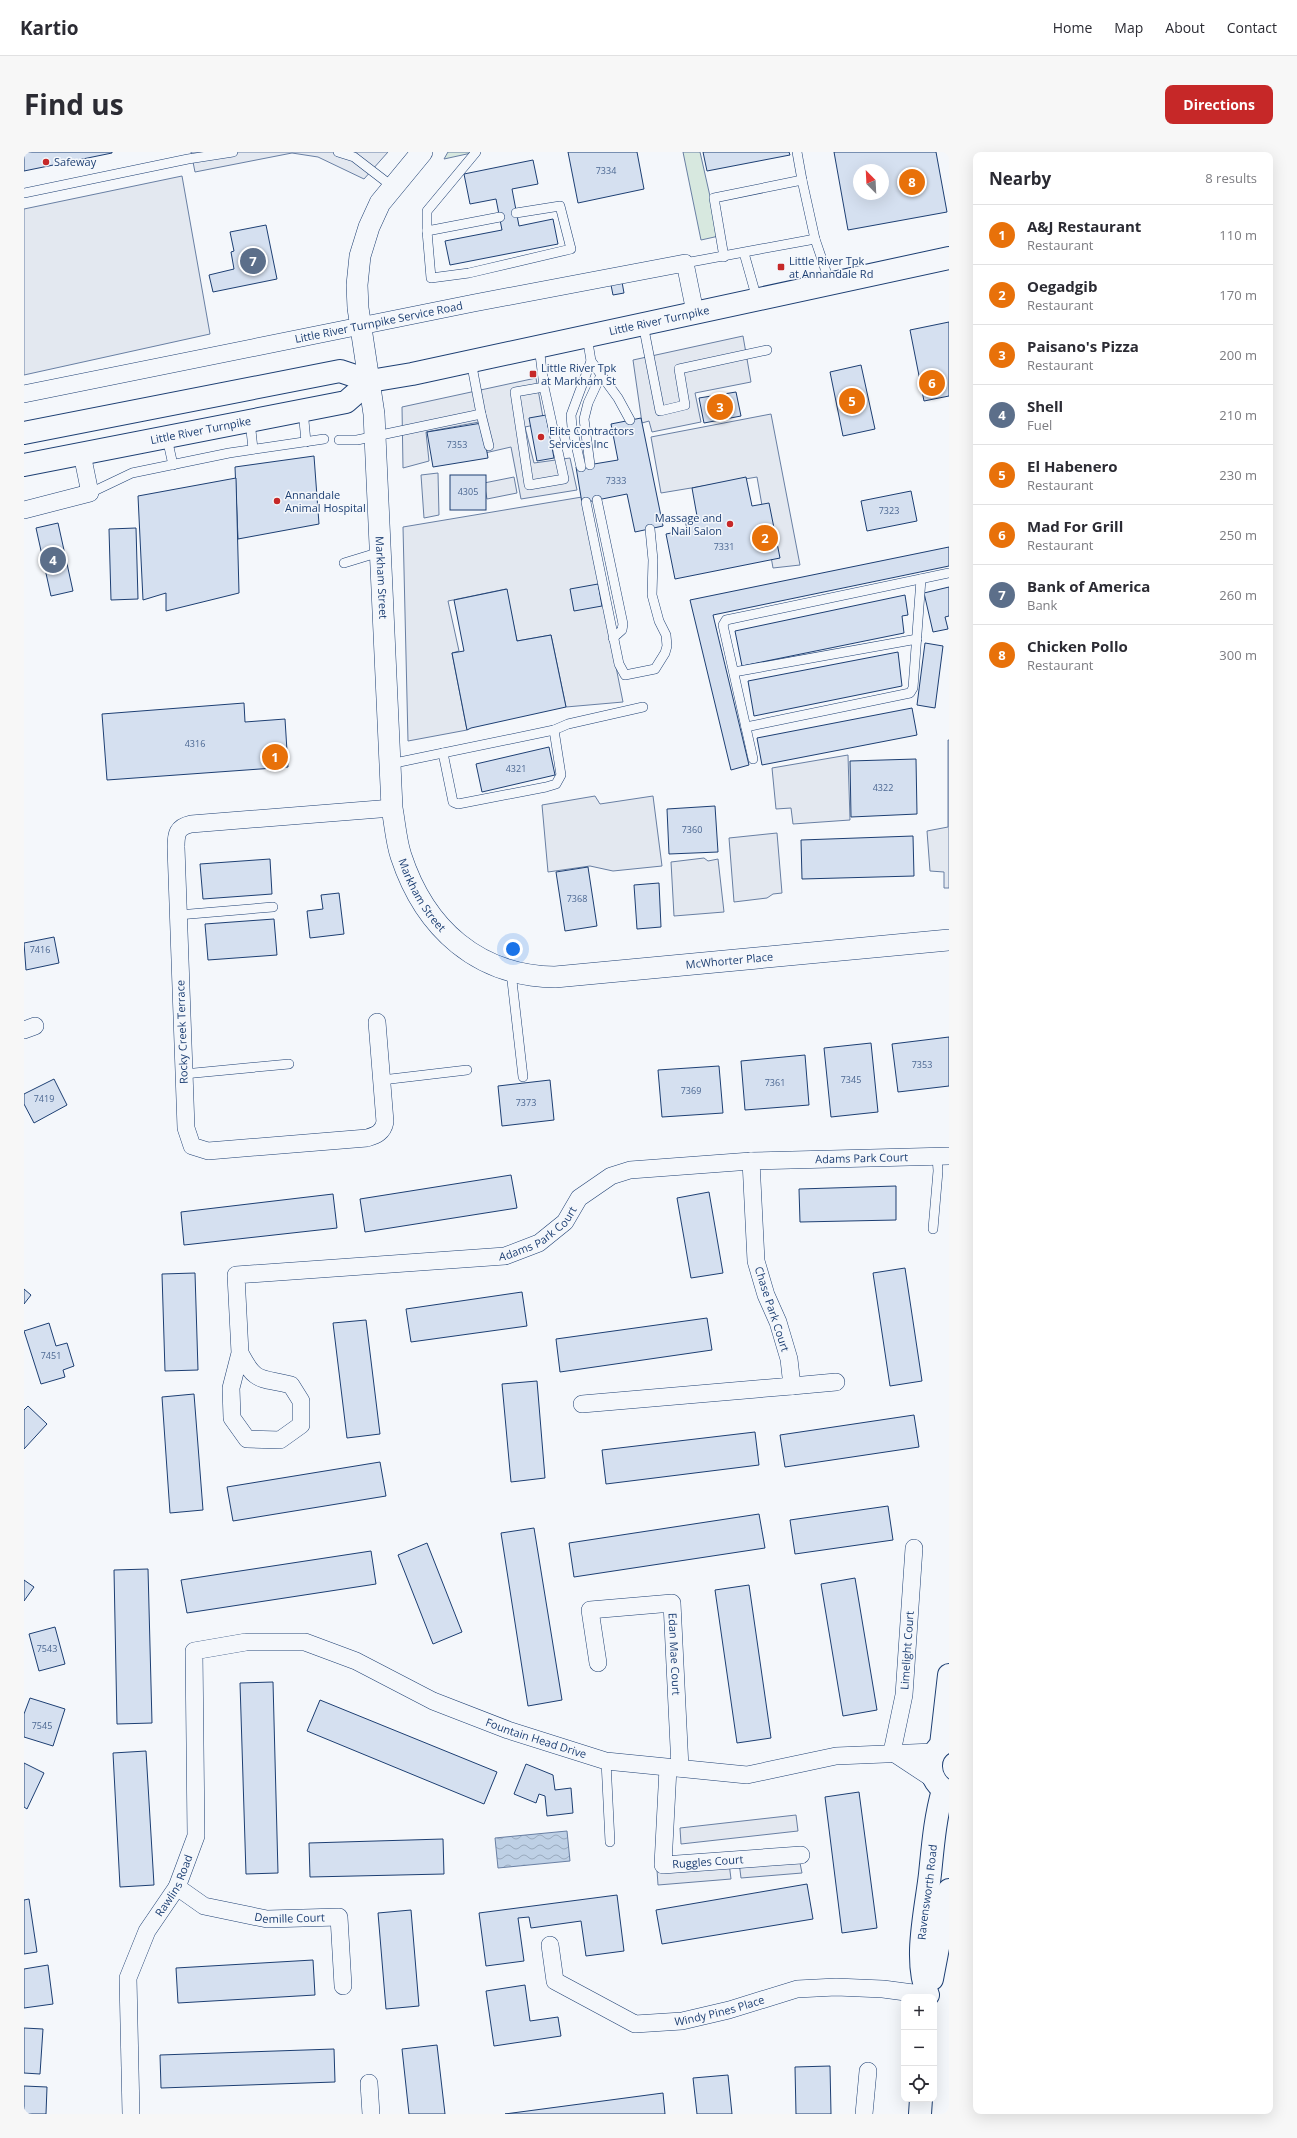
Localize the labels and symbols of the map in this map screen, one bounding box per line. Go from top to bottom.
place label: Safeway [54,154,97,169]
marker: Safeway [41,157,51,167]
house number: 7334 [596,164,616,177]
north arrow [853,164,889,200]
pin: 8 [899,167,925,197]
pin: 7 [240,246,266,276]
place label: Little River Tpk at Annandale Rd [789,253,873,281]
marker: Little River Tpk at Annandale Rd [776,262,786,272]
street label: Little River Turnpike Service Road [293,297,464,346]
street label: Little River Turnpike [607,302,711,338]
place label: Little River Tpk at Markham St [541,360,617,388]
pin: 6 [919,368,945,398]
marker: Little River Tpk at Markham St [528,369,538,379]
pin: 5 [839,386,865,416]
pin: 3 [707,392,733,422]
street label: Little River Turnpike [149,413,252,447]
place label: Elite Contractors Services Inc [549,423,634,451]
marker: Elite Contractors Services Inc [536,432,546,442]
house number: 7353 [447,438,467,451]
house number: 7333 [606,474,626,487]
house number: 4305 [458,485,478,498]
place label: Annandale Animal Hospital [285,487,366,515]
marker: Annandale Animal Hospital [272,496,282,506]
house number: 7323 [879,504,899,517]
place label: Massage and Nail Salon [655,510,722,538]
marker: Massage and Nail Salon [725,519,735,529]
pin: 2 [752,523,778,553]
street label: Markham Street [373,536,391,619]
house number: 7331 [714,540,734,553]
pin: 4 [40,545,66,575]
house number: 4316 [185,737,205,750]
pin: 1 [262,742,288,772]
house number: 4321 [506,762,526,775]
house number: 4322 [873,781,893,794]
house number: 7360 [682,823,702,836]
street label: Markham Street [395,856,449,935]
house number: 7368 [567,892,587,905]
your location [503,939,523,959]
house number: 7416 [30,943,50,956]
street label: McWhorter Place [685,949,774,972]
street label: Rocky Creek Terrace [172,980,191,1084]
house number: 7353 [912,1058,932,1071]
house number: 7345 [841,1073,861,1086]
house number: 7361 [765,1076,785,1089]
house number: 7369 [681,1084,701,1097]
house number: 7419 [34,1092,54,1105]
house number: 7373 [516,1096,536,1109]
street label: Adams Park Court [815,1149,908,1166]
street label: Adams Park Court [498,1203,580,1263]
street label: Chase Park Court [752,1264,793,1353]
house number: 7451 [41,1349,61,1362]
street label: Limelight Court [896,1610,917,1690]
street label: Edan Mae Court [665,1612,684,1696]
house number: 7543 [37,1642,57,1655]
street label: Fountain Head Drive [484,1714,588,1761]
house number: 7545 [32,1719,52,1732]
street label: Ravensworth Road [914,1843,940,1940]
street label: Ruggles Court [672,1851,744,1871]
street label: Rawlins Road [151,1852,195,1919]
street label: Demille Court [253,1909,325,1926]
street label: Windy Pines Place [674,1992,766,2028]

